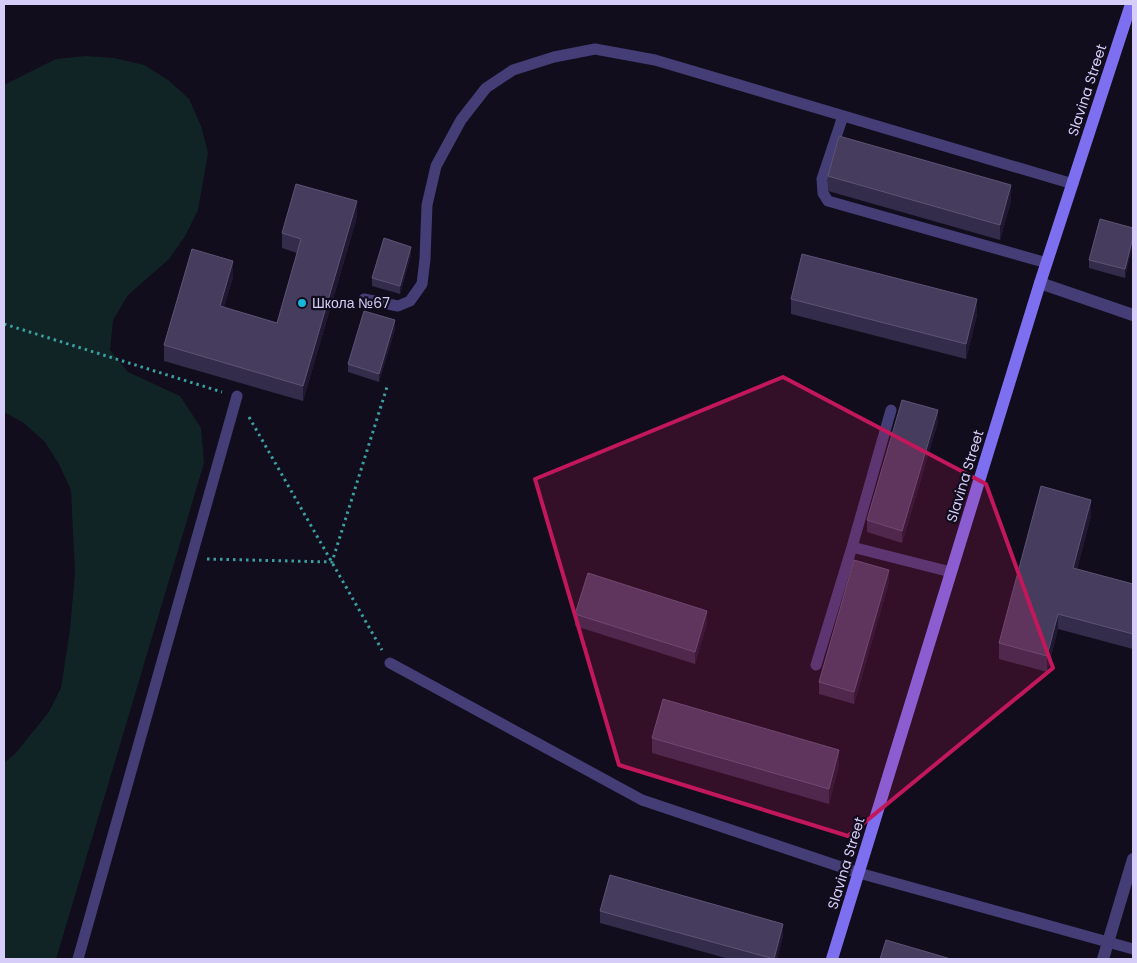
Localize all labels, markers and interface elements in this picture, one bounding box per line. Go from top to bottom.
street label: Slavina Street [1063,41,1111,139]
place label: Школа №67 [312,293,390,313]
marker: Школа №67 [296,297,308,309]
street label: Slavina Street [941,427,989,525]
street label: Slavina Street [822,814,870,912]

